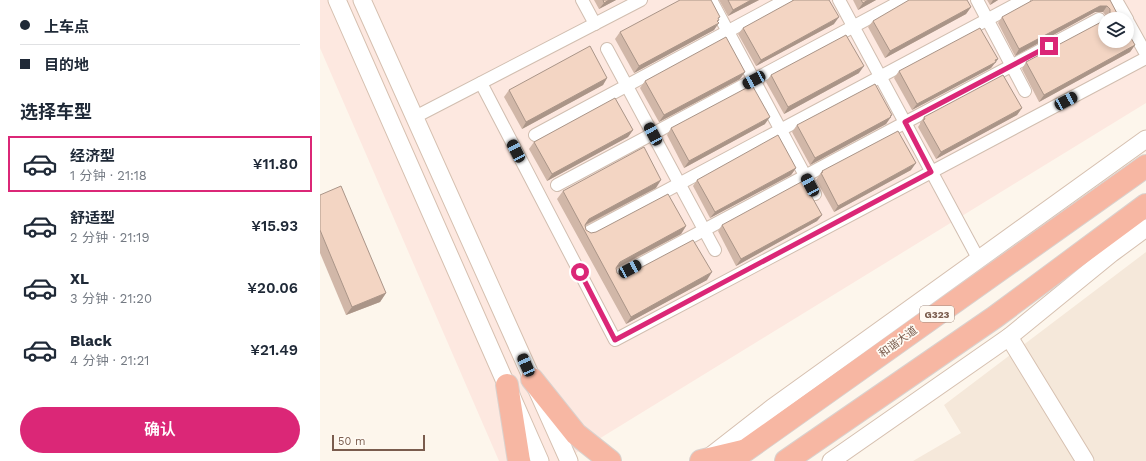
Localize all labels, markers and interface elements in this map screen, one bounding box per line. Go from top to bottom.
map controls [1098,12,1134,48]
button: layers [1098,12,1134,48]
text: 上车点 [44,18,89,36]
route end [1040,37,1058,55]
text: 目的地 [44,56,89,74]
car [741,69,767,91]
car [1053,90,1079,112]
text: 选择车型 [20,101,92,122]
car [642,121,664,147]
car [505,138,527,164]
icon: car [22,146,58,182]
text: 经济型 [70,147,115,165]
text: ¥11.80 [253,155,298,173]
text: 1 分钟 · 21:18 [70,168,147,183]
car [799,172,821,198]
icon: car [22,208,58,244]
text: 舒适型 [70,209,115,227]
text: ¥15.93 [251,217,298,235]
text: 2 分钟 · 21:19 [70,230,149,245]
car [617,258,643,280]
route start [571,263,589,281]
icon: car [22,270,58,306]
text: XL [70,270,89,288]
text: ¥20.06 [247,279,298,297]
text: 3 分钟 · 21:20 [70,291,152,306]
road number: G323 [920,306,954,322]
street label: 和谐大道 [876,324,920,360]
icon: car [22,332,58,368]
text: Black [70,332,112,350]
text: ¥21.49 [250,341,298,359]
car [516,352,536,378]
text: 4 分钟 · 21:21 [70,353,149,368]
button: 确认 [20,407,300,453]
scale bar [332,433,425,452]
text: 50 m [338,435,365,448]

